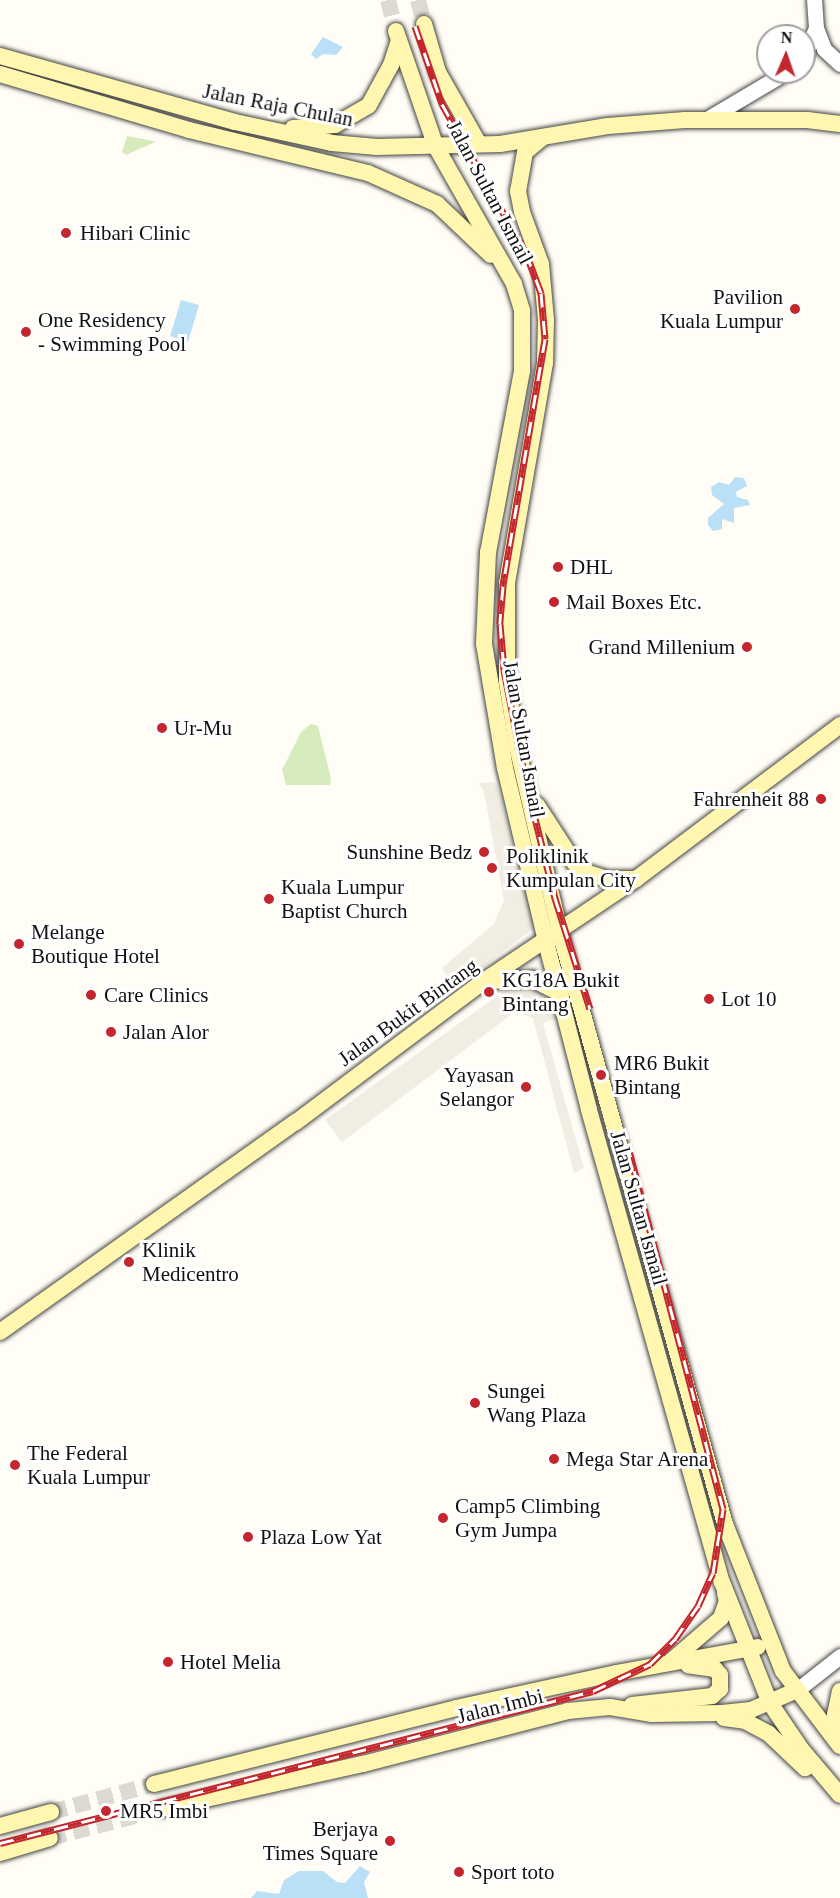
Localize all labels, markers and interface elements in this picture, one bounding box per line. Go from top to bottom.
north arrow [756,24,816,84]
text: N [781,29,793,46]
street label: Jalan Raja Chulan [190,76,366,134]
street label: Jalan Sultan Ismail [435,104,545,280]
place label: Hibari Clinic [80,220,199,246]
marker: Hibari Clinic [57,224,75,242]
place label: Pavilion Kuala Lumpur [646,284,783,334]
marker: Pavilion Kuala Lumpur [788,302,802,316]
place label: One Residency - Swimming Pool [38,307,203,357]
marker: One Residency - Swimming Pool [19,325,33,339]
place label: DHL [570,554,611,580]
marker: DHL [551,560,565,574]
place label: Mail Boxes Etc. [566,589,709,615]
marker: Mail Boxes Etc. [547,595,561,609]
place label: Grand Millenium [573,634,735,660]
marker: Grand Millenium [740,640,754,654]
street label: Jalan Sultan Ismail [496,646,552,832]
place label: Ur-Mu [174,715,234,741]
marker: Ur-Mu [155,721,169,735]
place label: Fahrenheit 88 [675,786,809,812]
marker: Fahrenheit 88 [814,792,828,806]
place label: Sunshine Bedz [328,839,472,865]
place label: Poliklinik Kumpulan City [506,843,650,893]
marker: Sunshine Bedz [477,845,491,859]
marker: Poliklinik Kumpulan City [483,859,501,877]
place label: Kuala Lumpur Baptist Church [281,874,425,924]
marker: Kuala Lumpur Baptist Church [262,892,276,906]
place label: Melange Boutique Hotel [31,919,179,969]
marker: Melange Boutique Hotel [12,937,26,951]
street label: Jalan Bukit Bintang [323,946,493,1078]
place label: KG18A Bukit Bintang [502,967,622,1017]
place label: Care Clinics [104,982,218,1008]
marker: KG18A Bukit Bintang [480,983,498,1001]
marker: Care Clinics [82,986,100,1004]
place label: Lot 10 [721,986,780,1012]
marker: Lot 10 [702,992,716,1006]
place label: Jalan Alor [123,1019,221,1045]
marker: Jalan Alor [104,1025,118,1039]
place label: MR6 Bukit Bintang [614,1050,713,1100]
place label: Yayasan Selangor [427,1062,514,1112]
marker: MR6 Bukit Bintang [592,1066,610,1084]
marker: Yayasan Selangor [519,1080,533,1094]
street label: Jalan Sultan Ismail [601,1115,677,1301]
place label: Klinik Medicentro [142,1237,253,1287]
marker: Klinik Medicentro [120,1253,138,1271]
place label: Sungei Wang Plaza [487,1378,598,1428]
marker: Sungei Wang Plaza [468,1396,482,1410]
place label: The Federal Kuala Lumpur [27,1440,164,1490]
place label: Mega Star Arena [566,1446,723,1472]
marker: Mega Star Arena [547,1452,561,1466]
marker: The Federal Kuala Lumpur [8,1458,22,1472]
place label: Camp5 Climbing Gym Jumpa [455,1493,617,1543]
marker: Camp5 Climbing Gym Jumpa [436,1511,450,1525]
place label: Plaza Low Yat [260,1524,391,1550]
marker: Plaza Low Yat [241,1530,255,1544]
place label: Hotel Melia [180,1649,290,1675]
marker: Hotel Melia [161,1655,175,1669]
street label: Jalan Imbi [447,1681,553,1731]
place label: MR5 Imbi [120,1798,211,1824]
marker: MR5 Imbi [97,1802,115,1820]
place label: Berjaya Times Square [244,1816,378,1866]
marker: Berjaya Times Square [383,1834,397,1848]
place label: Sport toto [471,1859,570,1885]
marker: Sport toto [452,1865,466,1879]

